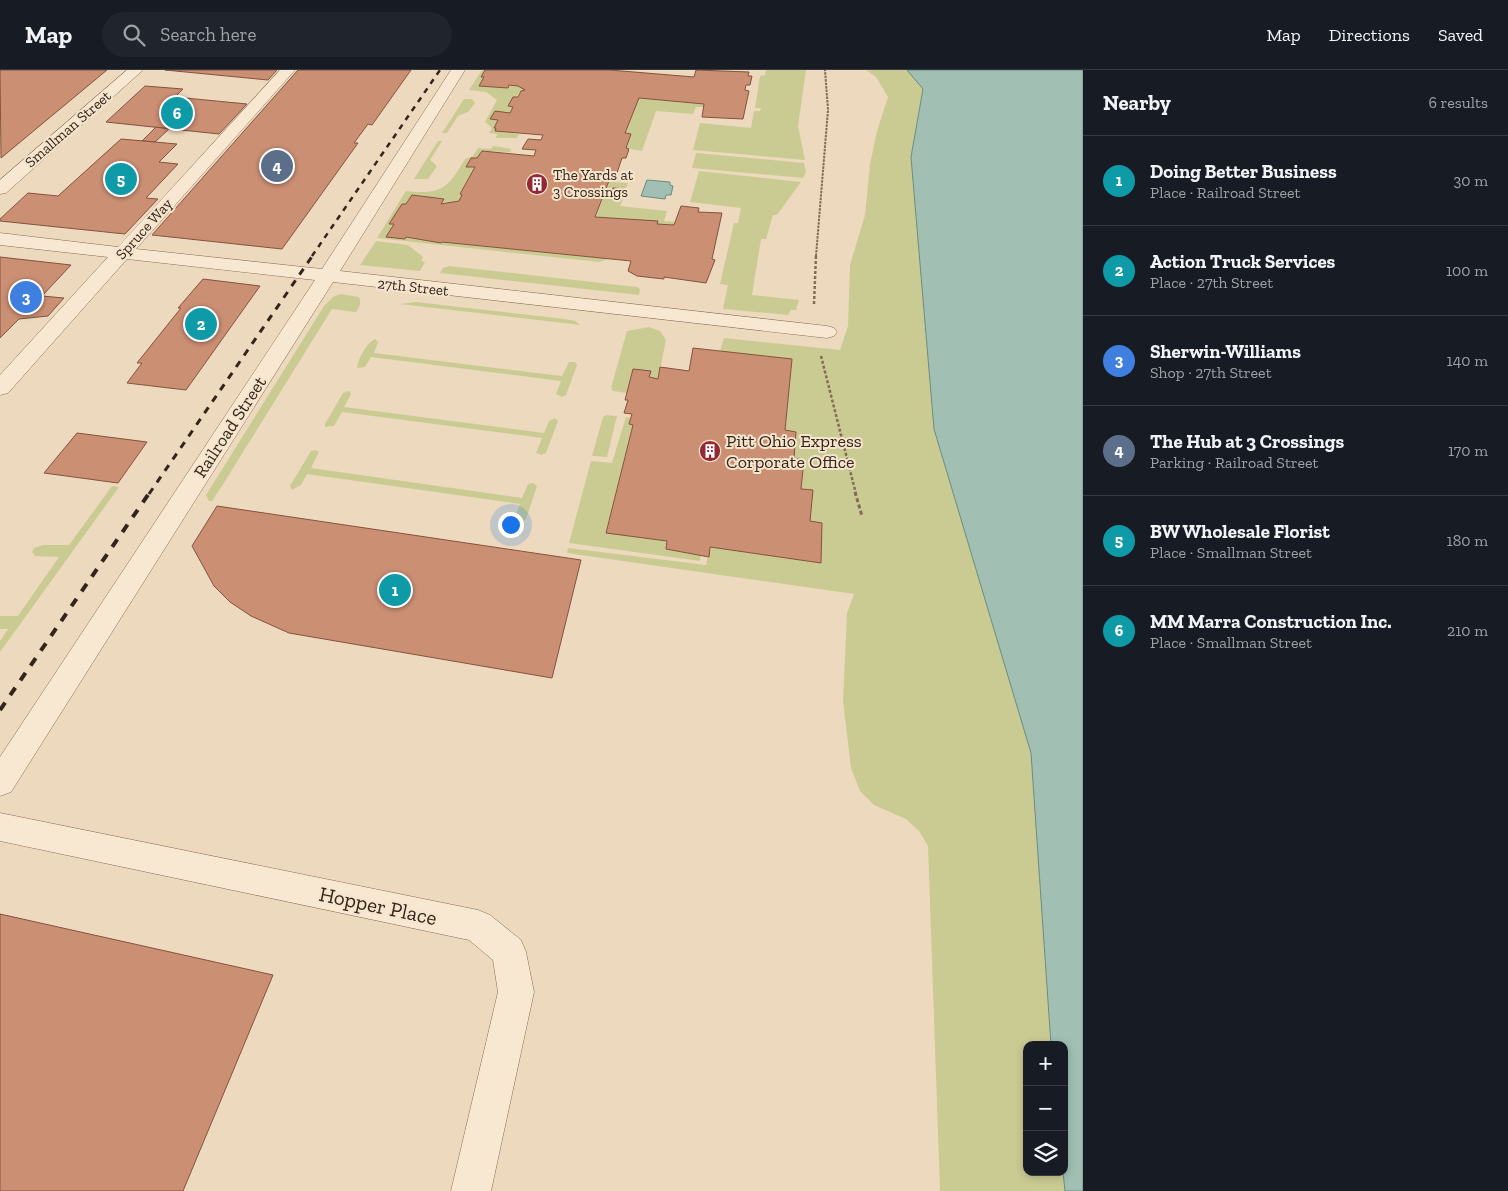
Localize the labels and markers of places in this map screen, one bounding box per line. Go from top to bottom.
pin: 6 [161,94,193,132]
pin: 4 [261,147,293,185]
pin: 5 [105,160,137,198]
place label: The Yards at 3 Crossings [553,166,634,201]
building icon: The Yards at 3 Crossings [525,172,549,196]
pin: 3 [10,278,42,316]
pin: 2 [185,305,217,343]
place label: Pitt Ohio Express Corporate Office [726,430,862,473]
building icon: Pitt Ohio Express Corporate Office [698,439,722,463]
pin: 1 [379,571,411,609]

